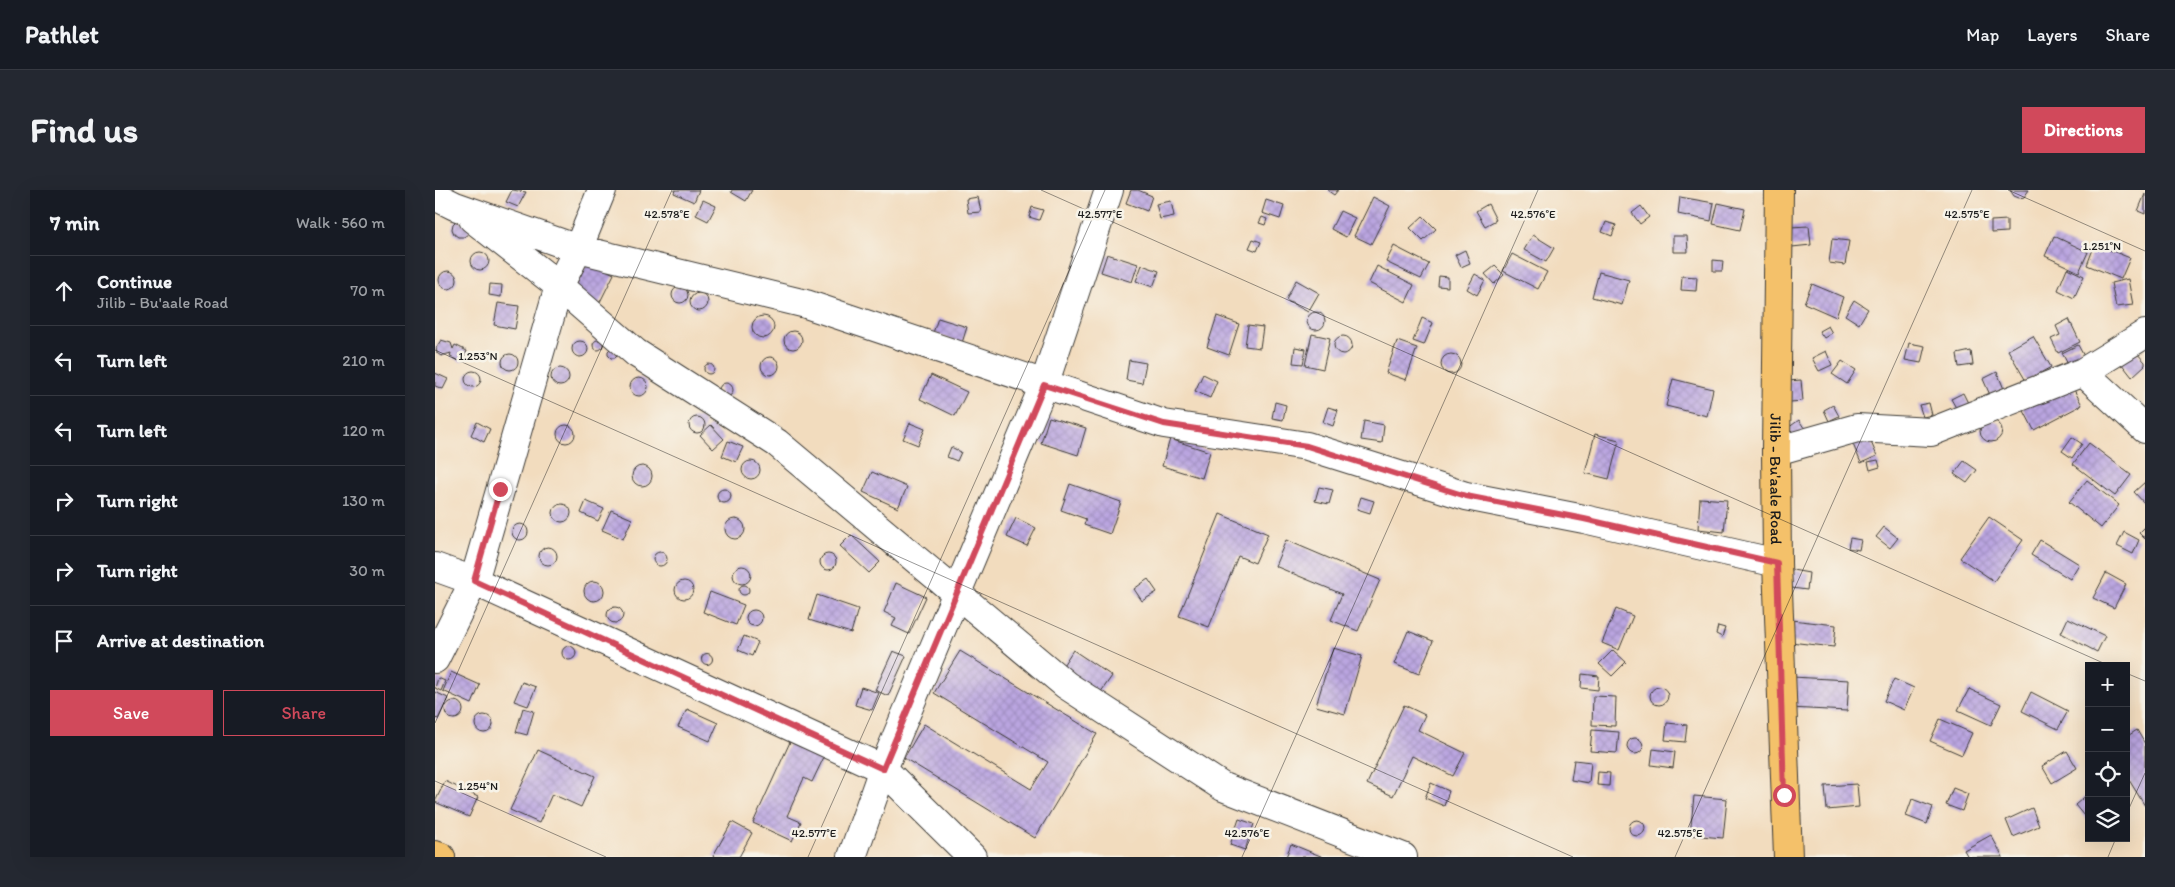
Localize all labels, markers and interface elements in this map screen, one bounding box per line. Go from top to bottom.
text: Pathlet [25,20,99,49]
text: Map [1966,24,1999,46]
text: Layers [2027,24,2077,46]
text: Share [2105,24,2150,46]
button: Directions [2022,107,2145,153]
text: Find us [30,109,138,151]
text: 42.578°E [644,207,690,221]
text: 42.577°E [1078,207,1123,221]
text: 42.576°E [1510,207,1556,221]
text: 42.575°E [1944,207,1990,221]
text: 7 min [50,210,99,235]
text: Walk · 560 m [296,213,385,232]
text: 1.251°N [2083,239,2121,253]
text: Continue [97,270,172,293]
icon: ahead [50,277,78,305]
text: 70 m [350,281,385,300]
text: Jilib - Bu'aale Road [97,293,228,312]
icon: left [50,347,78,375]
text: Turn left [97,349,167,372]
text: 1.253°N [458,349,498,363]
text: 210 m [342,351,385,370]
street label: Jilib - Bu'aale Road [1766,413,1786,545]
icon: left [50,417,78,445]
text: Turn left [97,419,167,442]
text: 120 m [342,421,385,440]
route end [489,478,512,501]
icon: right [50,487,78,515]
text: Turn right [97,489,178,512]
text: 130 m [342,491,385,510]
icon: right [50,557,78,585]
text: Turn right [97,559,178,582]
text: 30 m [349,561,385,580]
icon: arrive [50,627,78,655]
text: Arrive at destination [97,629,264,652]
map controls [2085,662,2130,842]
button: + [2085,662,2130,707]
button: Save [50,690,213,736]
button: Share [223,690,385,736]
button: − [2085,707,2130,752]
button: locate [2085,752,2130,797]
text: 1.254°N [458,779,498,793]
route start [1773,784,1796,807]
button: layers [2085,797,2130,842]
text: 42.577°E [792,826,837,840]
text: 42.576°E [1224,826,1270,840]
text: 42.575°E [1657,826,1703,840]

